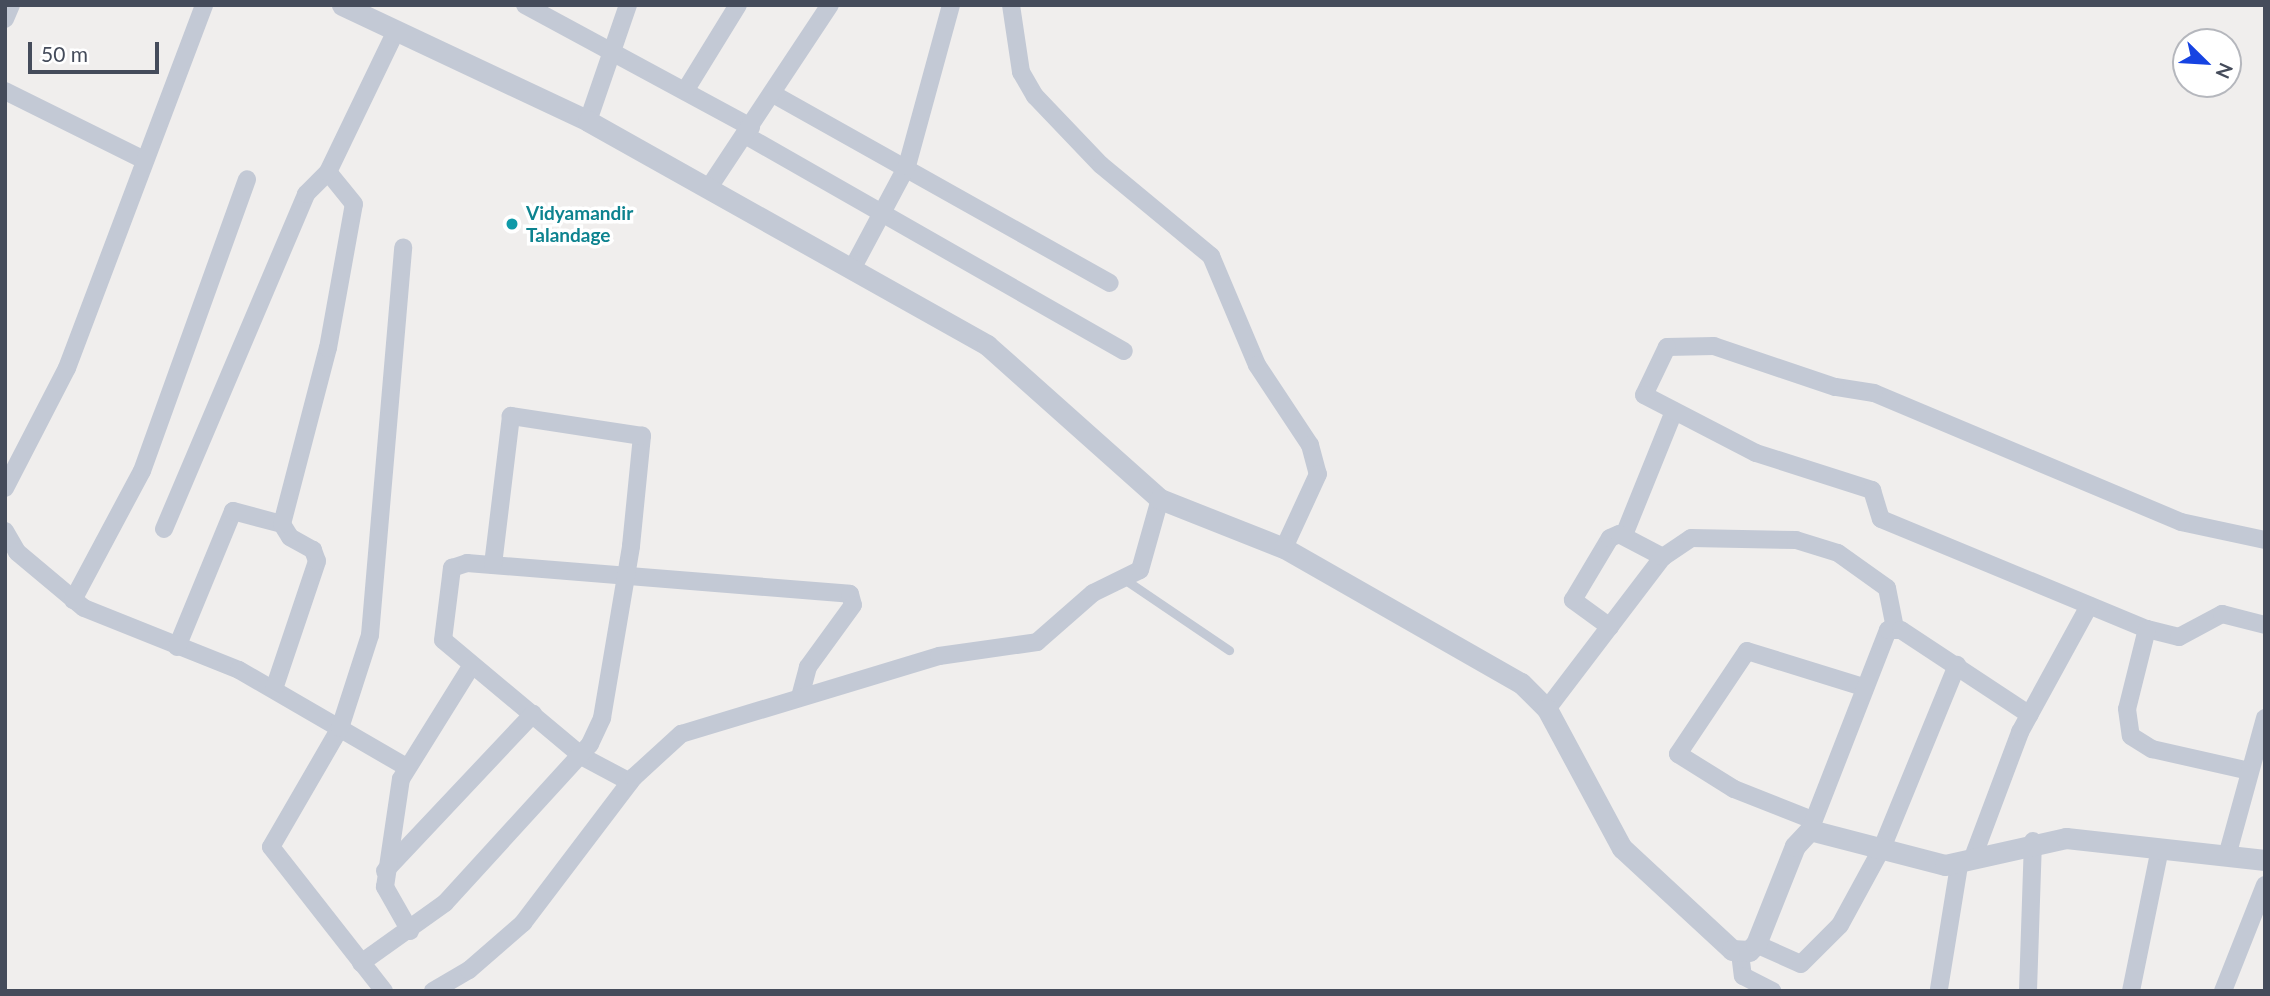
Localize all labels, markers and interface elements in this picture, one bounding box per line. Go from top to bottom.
scale bar [32,28,163,72]
north arrow [2172,28,2242,98]
text: 50 m [41,41,88,66]
text: N [2211,60,2238,82]
place label: Vidyamandir Talandage [526,202,633,246]
marker: Vidyamandir Talandage [504,216,520,232]

